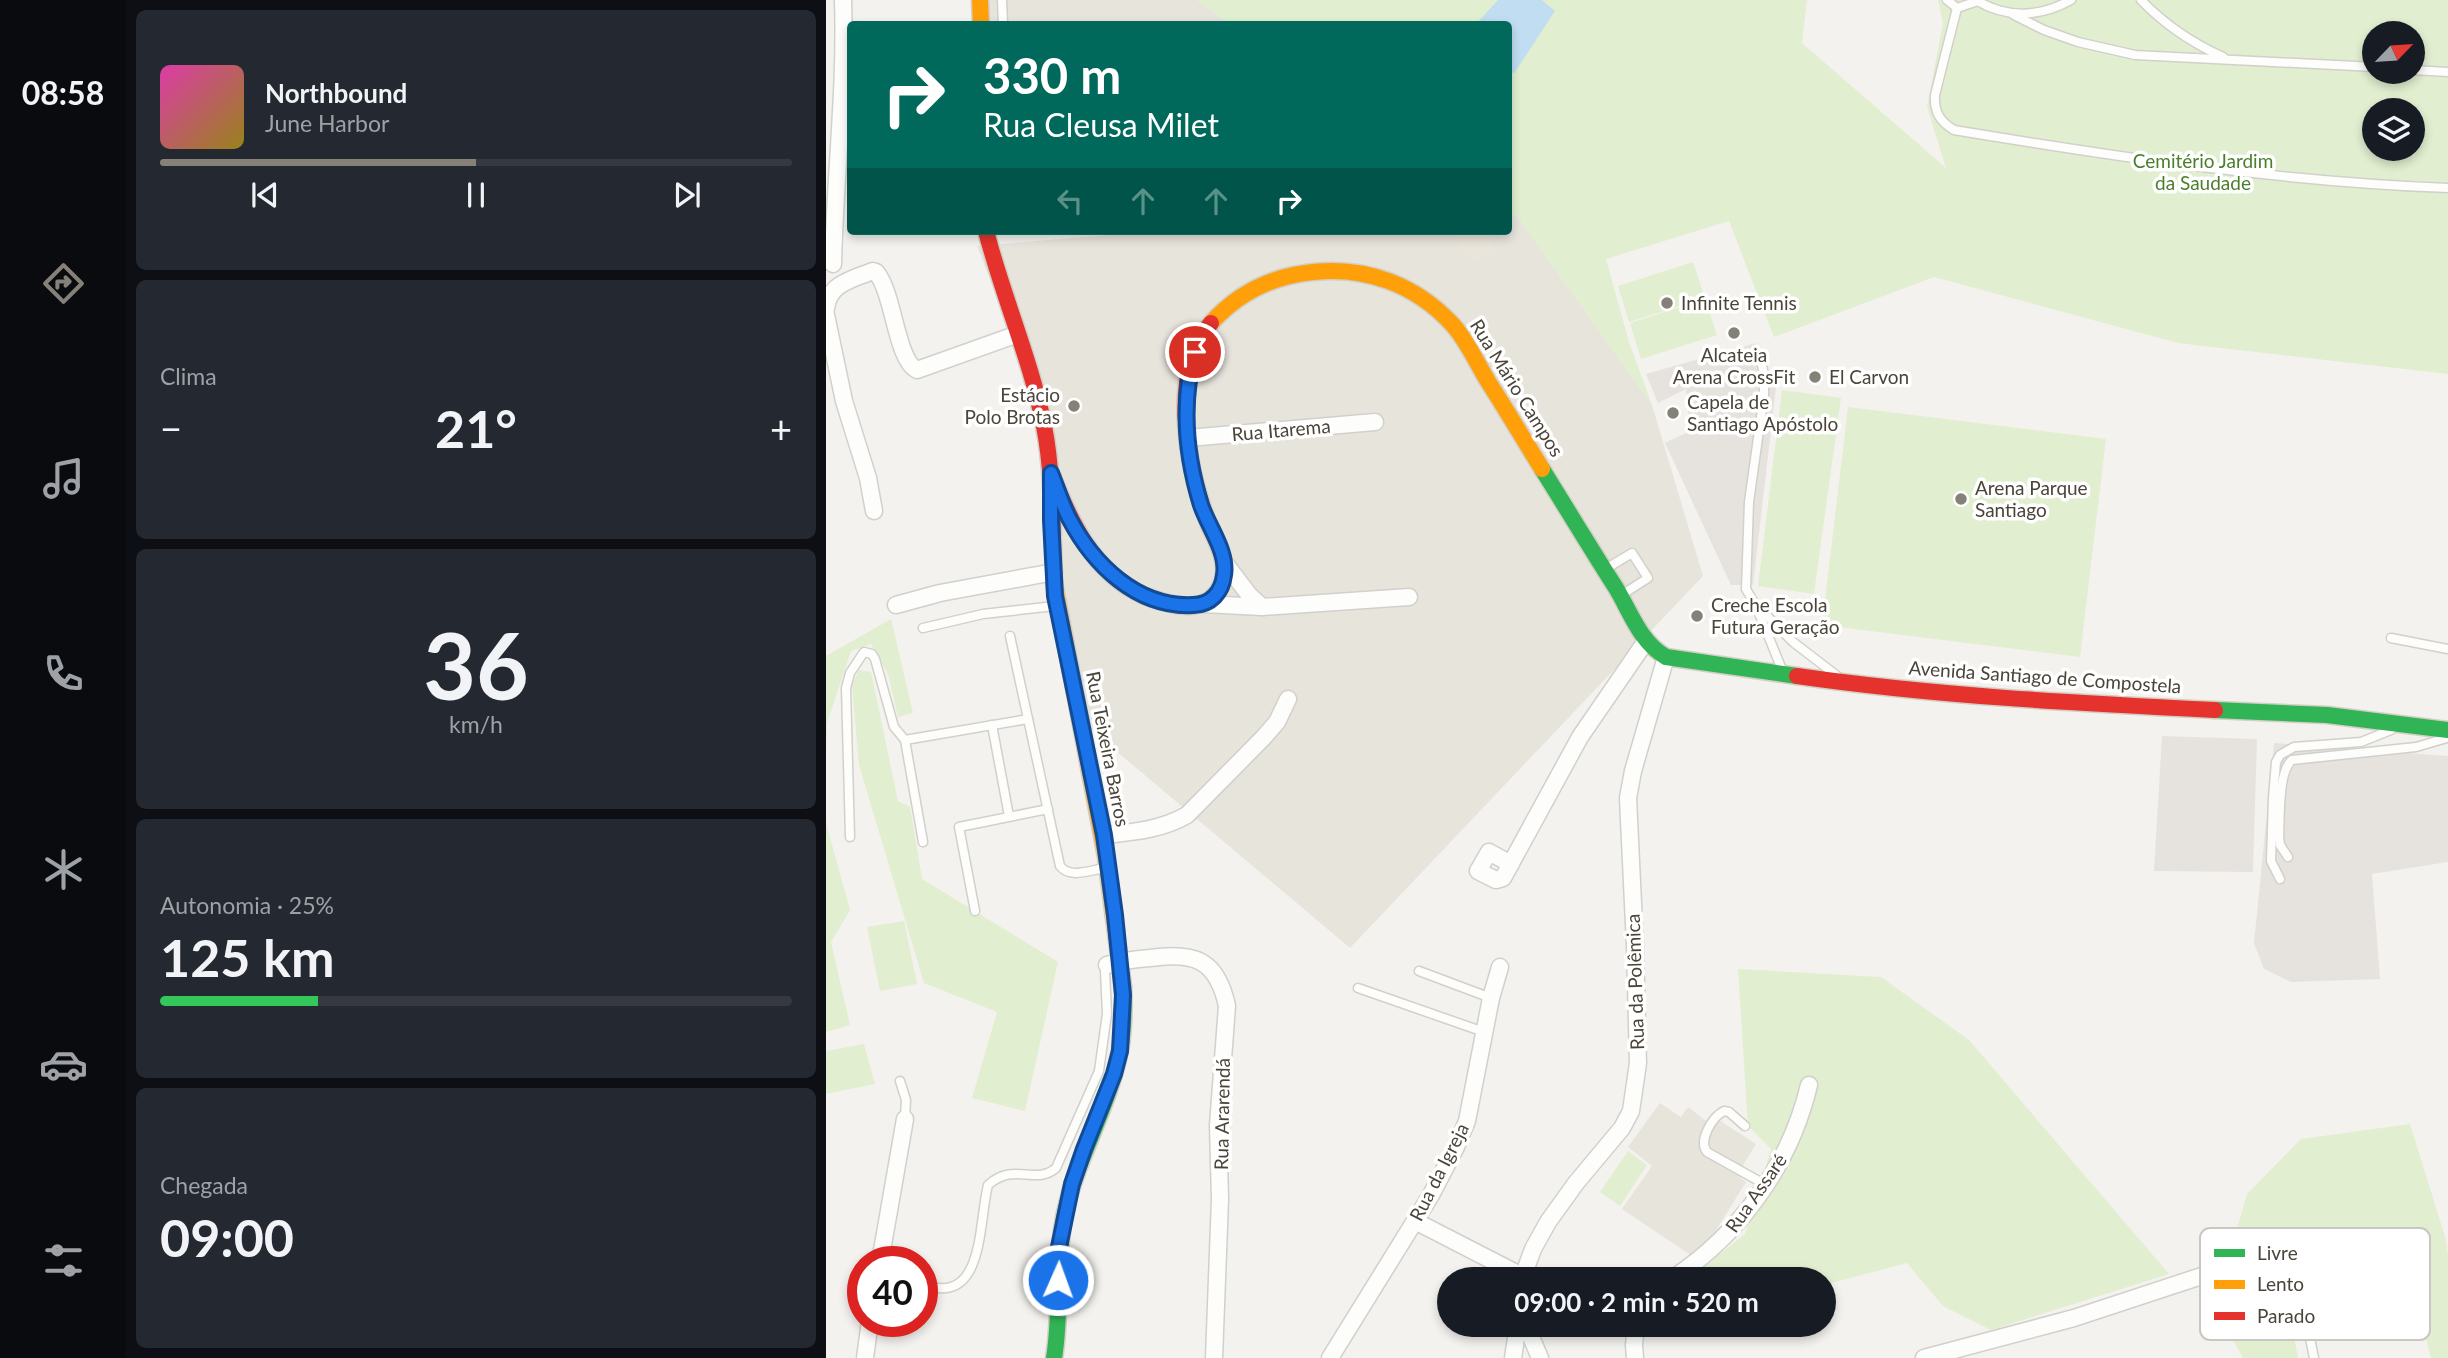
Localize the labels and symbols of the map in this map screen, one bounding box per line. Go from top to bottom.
north arrow [2362,21,2426,84]
park label: Cemitério Jardim da Saudade [2133,149,2273,194]
place label: Infinite Tennis [1681,291,1797,314]
marker: Infinite Tennis [1659,295,1675,311]
street label: Rua Mário Campos [1466,315,1569,461]
pin [1165,322,1225,382]
marker: Alcateia Arena CrossFit [1726,325,1742,341]
place label: Alcateia Arena CrossFit [1673,343,1795,388]
place label: El Carvon [1829,365,1909,388]
marker: El Carvon [1807,369,1823,385]
place label: Estácio Polo Brotas [965,383,1060,428]
place label: Capela de Santiago Apóstolo [1687,390,1838,435]
marker: Estácio Polo Brotas [1066,398,1082,414]
marker: Capela de Santiago Apóstolo [1665,405,1681,421]
street label: Rua Itarema [1230,414,1331,445]
place label: Arena Parque Santiago [1975,476,2088,521]
marker: Arena Parque Santiago [1953,491,1969,507]
place label: Creche Escola Futura Geração [1711,593,1839,638]
marker: Creche Escola Futura Geração [1689,608,1705,624]
street label: Avenida Santiago de Compostela [1908,656,2182,698]
street label: Rua Teixeira Barros [1082,669,1135,829]
street label: Rua da Polêmica [1621,914,1648,1051]
street label: Rua Ararendá [1209,1058,1234,1170]
street label: Rua da Igreja [1404,1119,1473,1225]
street label: Rua Assaré [1720,1149,1791,1237]
legend [2200,1228,2430,1340]
text: Livre [2257,1241,2298,1264]
position arrow [1021,1243,1095,1317]
speed limit sign: 40 [847,1246,938,1337]
text: Lento [2257,1272,2304,1295]
text: Parado [2257,1304,2315,1327]

